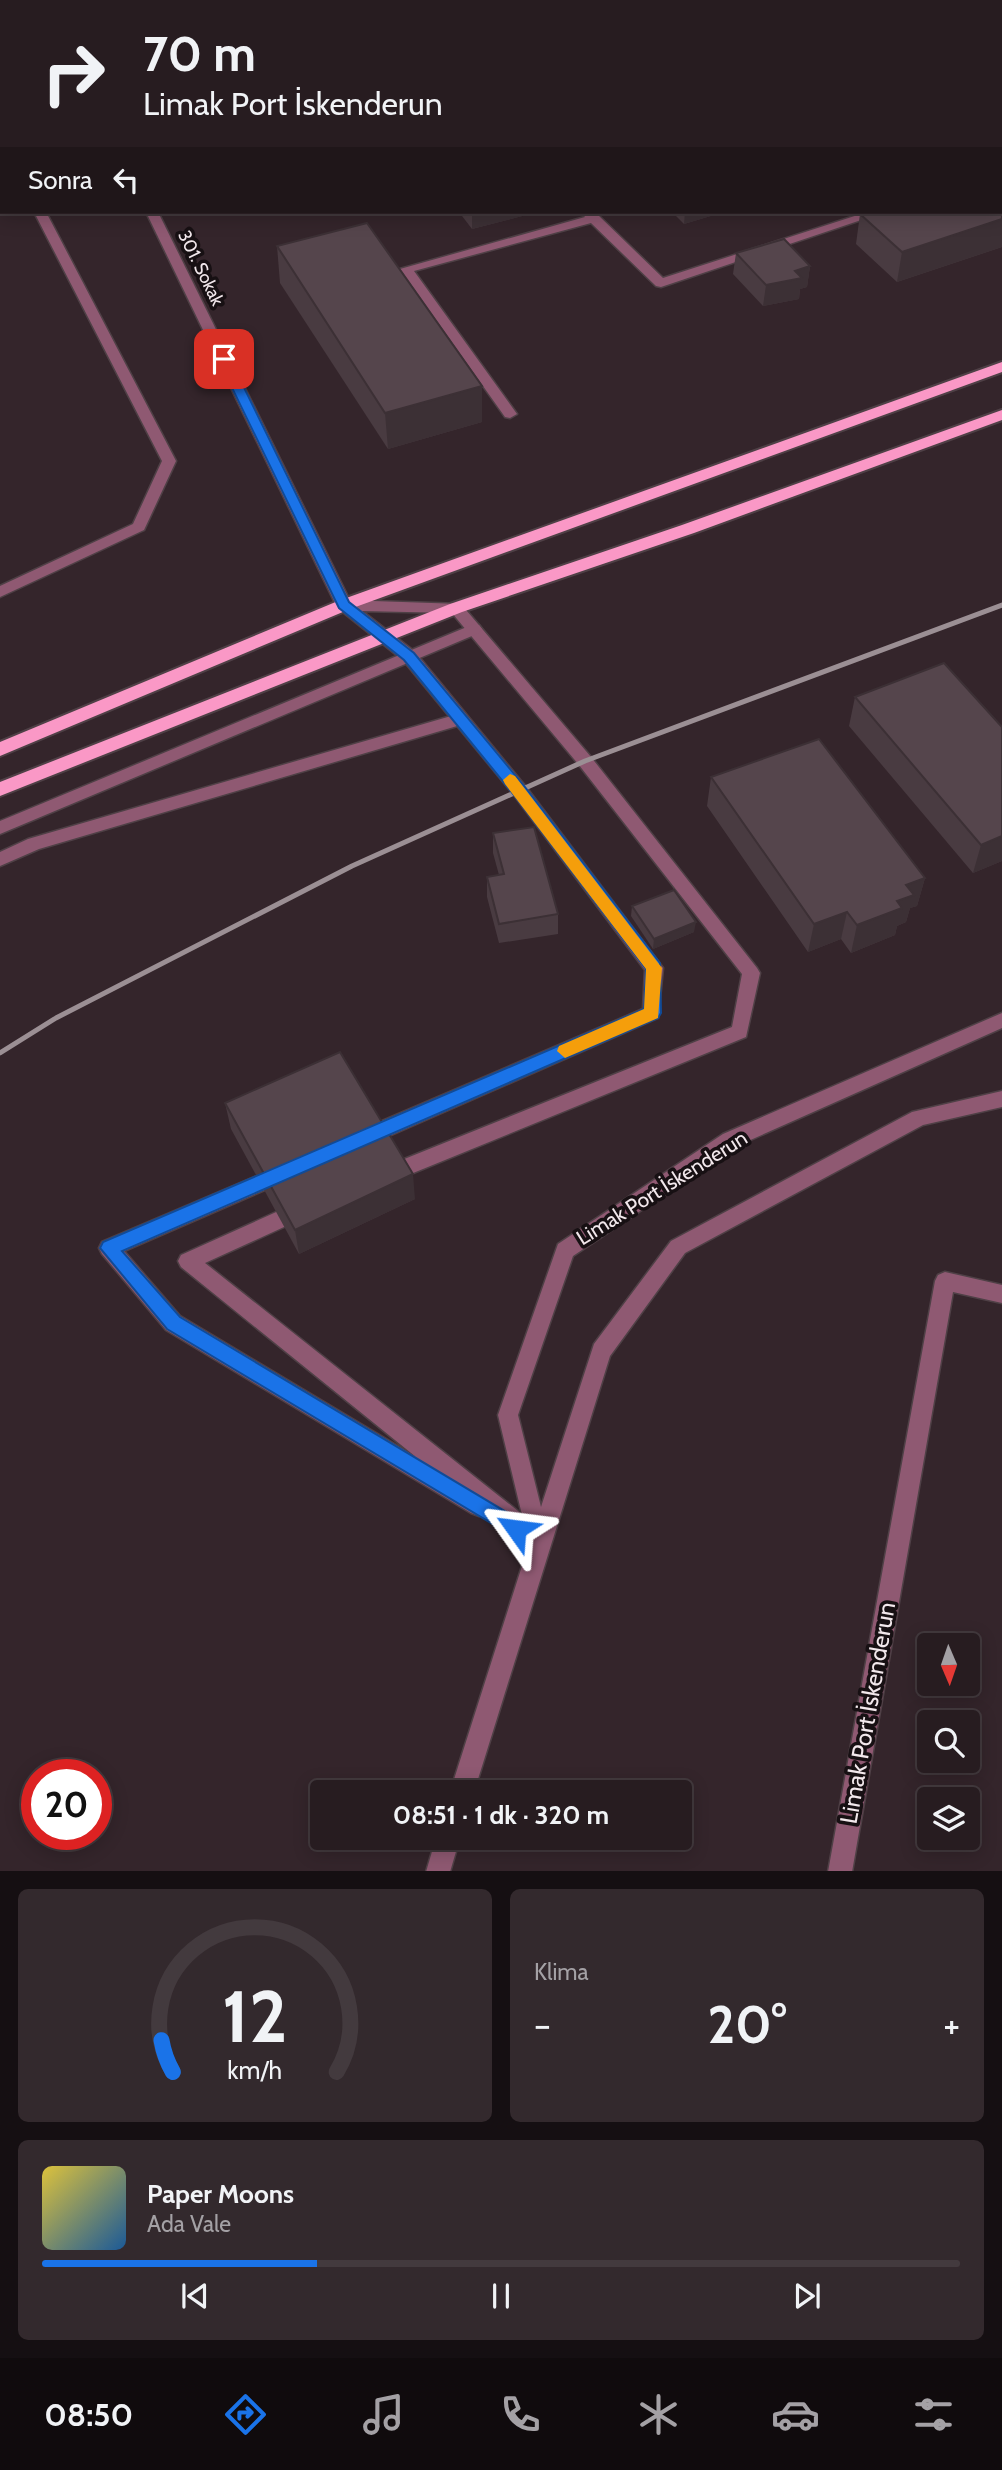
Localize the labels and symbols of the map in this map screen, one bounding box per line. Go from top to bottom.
street label: 301. Sokak [173,227,229,310]
pin [194,329,254,389]
street label: Limak Port İskenderun [572,1125,752,1250]
position arrow [479,1492,553,1566]
street label: Limak Port İskenderun [834,1600,901,1826]
north arrow [917,1633,980,1696]
speed limit sign: 20 [21,1759,112,1850]

